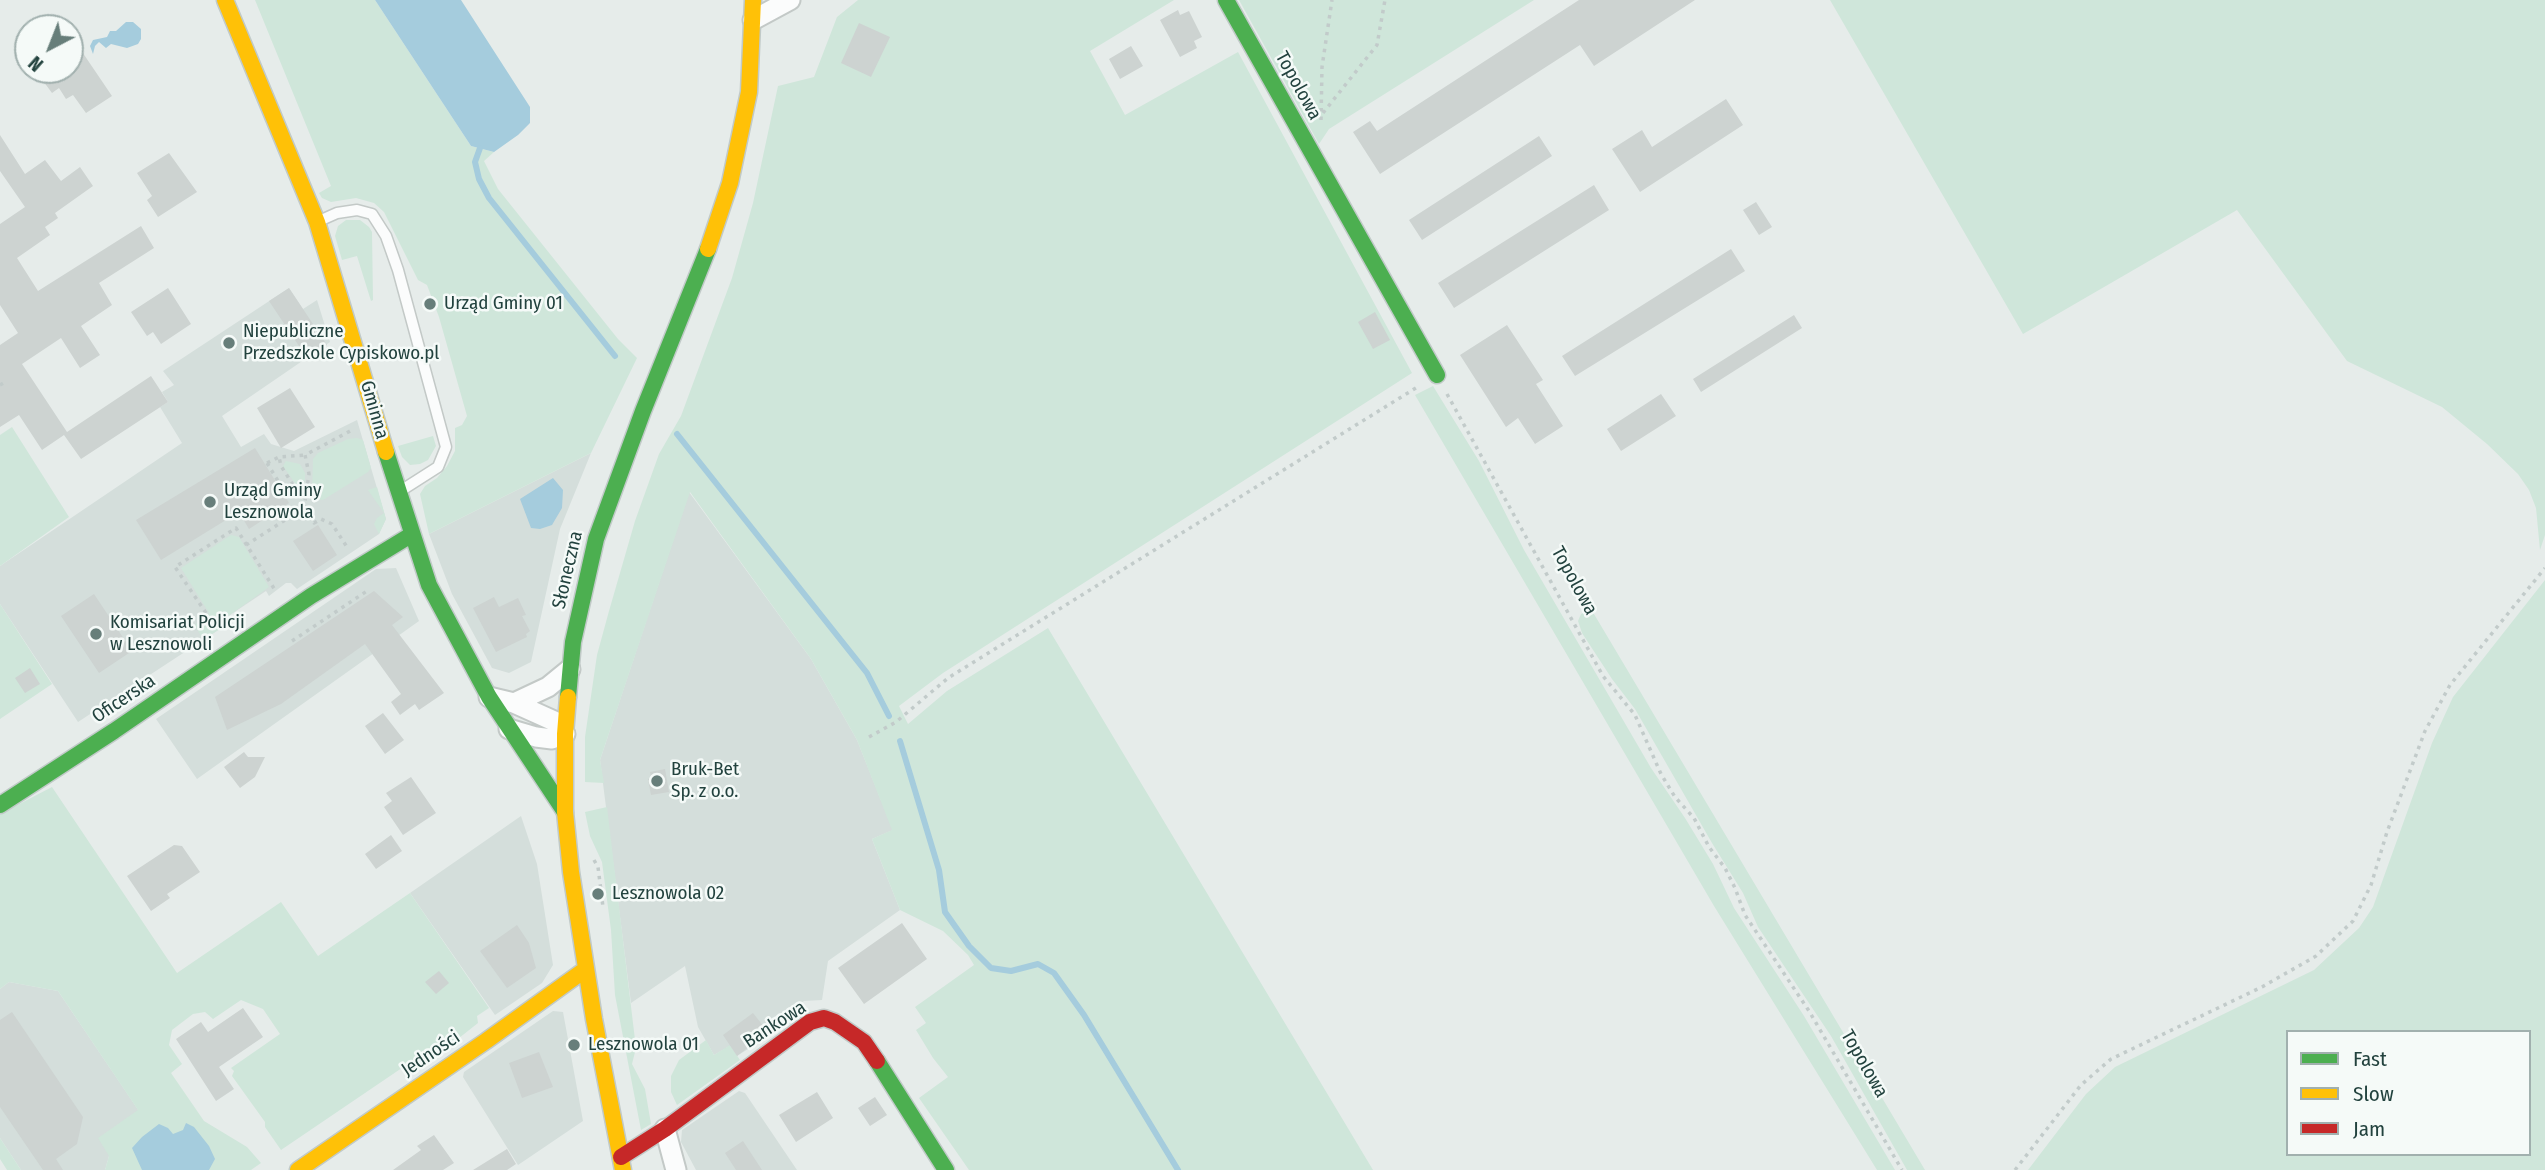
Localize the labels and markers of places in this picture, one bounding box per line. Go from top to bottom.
place label: Urząd Gminy 01 [444,293,563,315]
marker: Urząd Gminy 01 [422,296,438,312]
place label: Niepubliczne Przedszkole Cypiskowo.pl [243,321,439,365]
marker: Niepubliczne Przedszkole Cypiskowo.pl [221,335,237,351]
place label: Urząd Gminy Lesznowola [224,480,321,524]
marker: Urząd Gminy Lesznowola [202,494,218,510]
place label: Komisariat Policji w Lesznowoli [110,612,245,656]
marker: Komisariat Policji w Lesznowoli [88,626,104,642]
place label: Bruk-Bet Sp. z o.o. [671,759,739,803]
marker: Bruk-Bet Sp. z o.o. [649,773,665,789]
place label: Lesznowola 02 [612,883,724,905]
marker: Lesznowola 02 [590,886,606,902]
place label: Lesznowola 01 [588,1034,699,1056]
marker: Lesznowola 01 [566,1037,582,1053]

